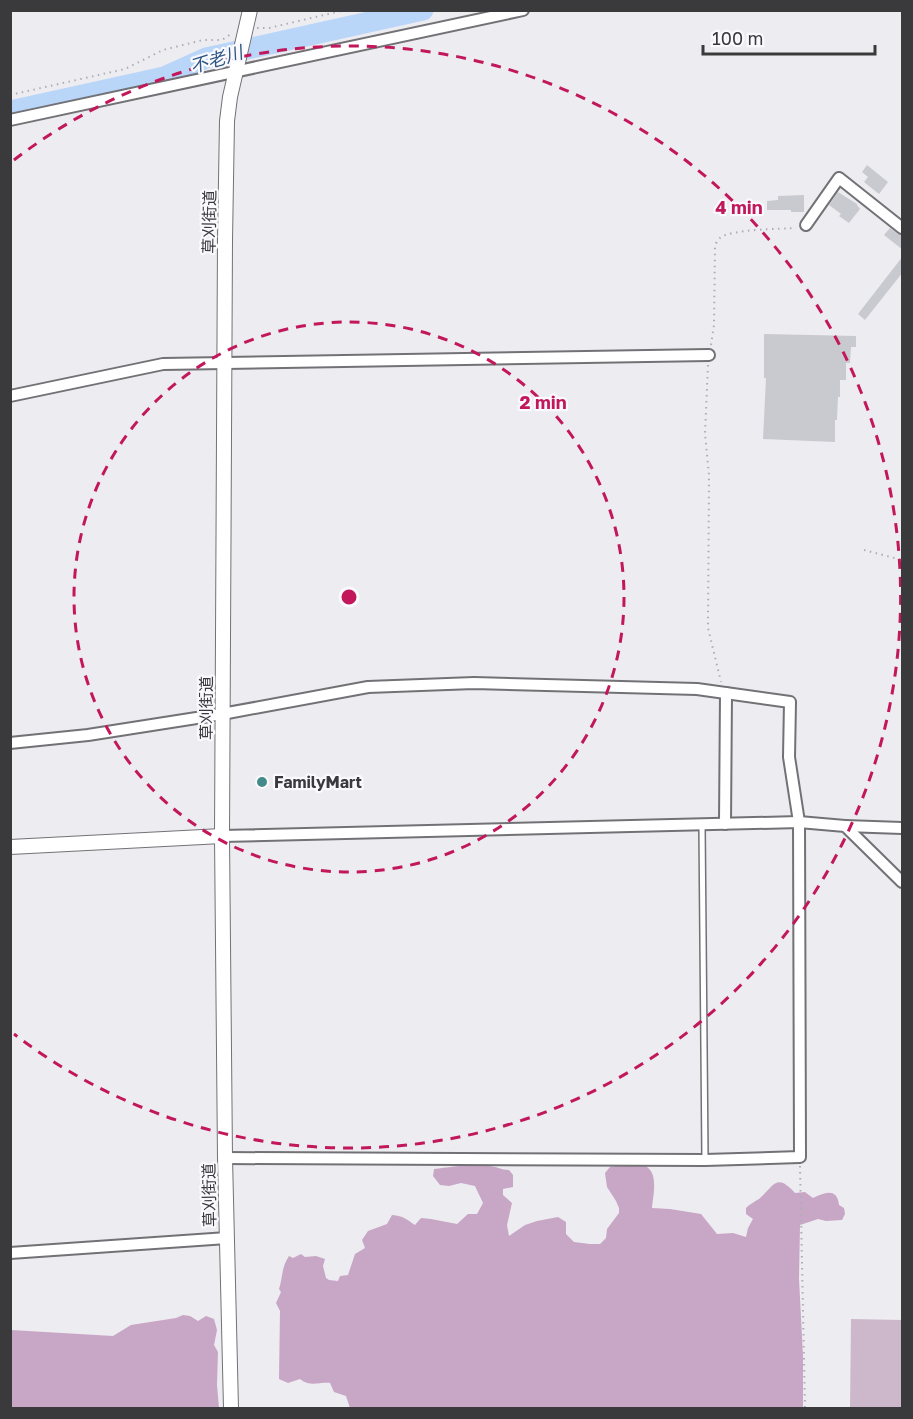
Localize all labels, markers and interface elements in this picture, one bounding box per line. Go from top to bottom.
scale bar [703,18,876,56]
text: 100 m [712,27,763,49]
water label: 不老川 [187,40,247,77]
street label: 草刈街道 [198,190,220,254]
text: 4 min [715,196,763,218]
text: 2 min [519,391,567,413]
centre of rings [339,587,359,607]
street label: 草刈街道 [196,676,216,740]
place label: FamilyMart [274,772,362,792]
marker: FamilyMart [255,775,269,789]
street label: 草刈街道 [198,1163,220,1227]

